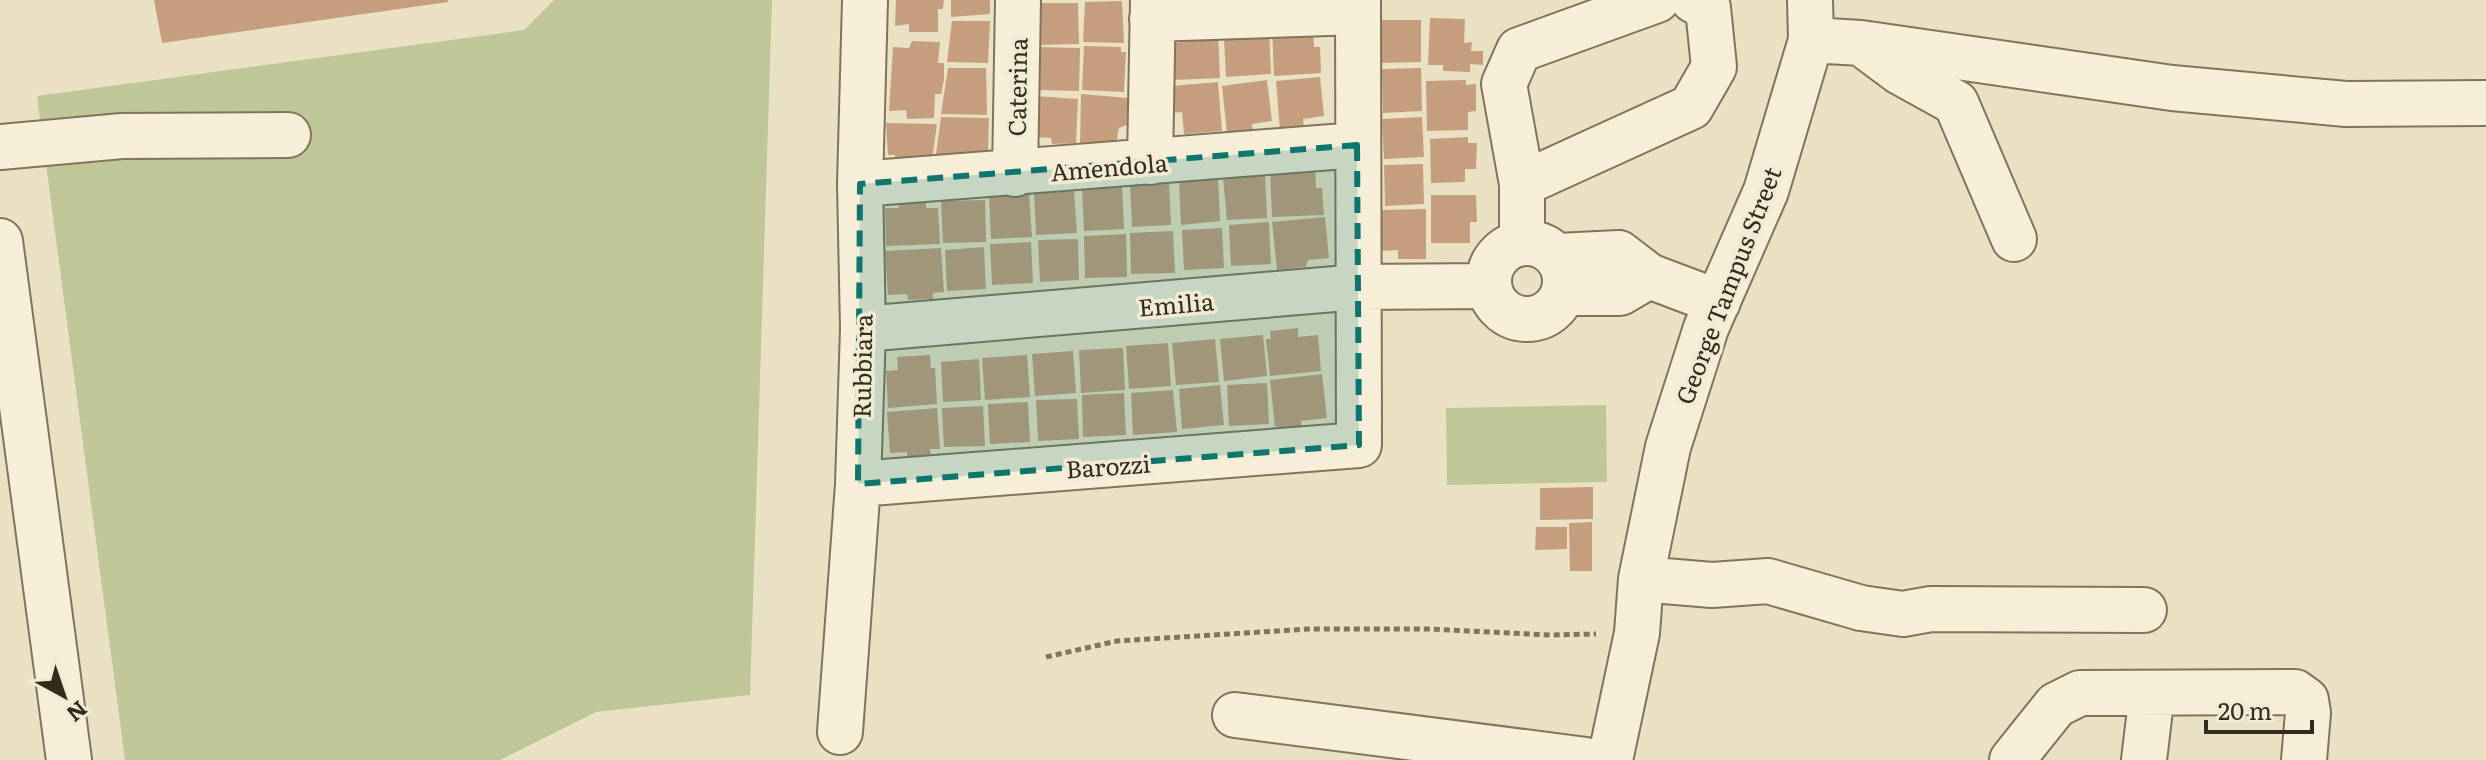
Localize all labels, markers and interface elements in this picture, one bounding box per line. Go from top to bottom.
street label: Caterina [998,37,1034,137]
street label: Amendola [1049,143,1169,189]
street label: George Tampus Street [1666,161,1789,409]
street label: Emilia [1137,282,1215,324]
street label: Rubbiara [843,313,879,419]
street label: Barozzi [1064,445,1152,485]
north arrow [24,656,104,736]
scale bar [2206,684,2312,734]
text: 20 m [2218,692,2272,727]
text: N [60,694,95,731]

